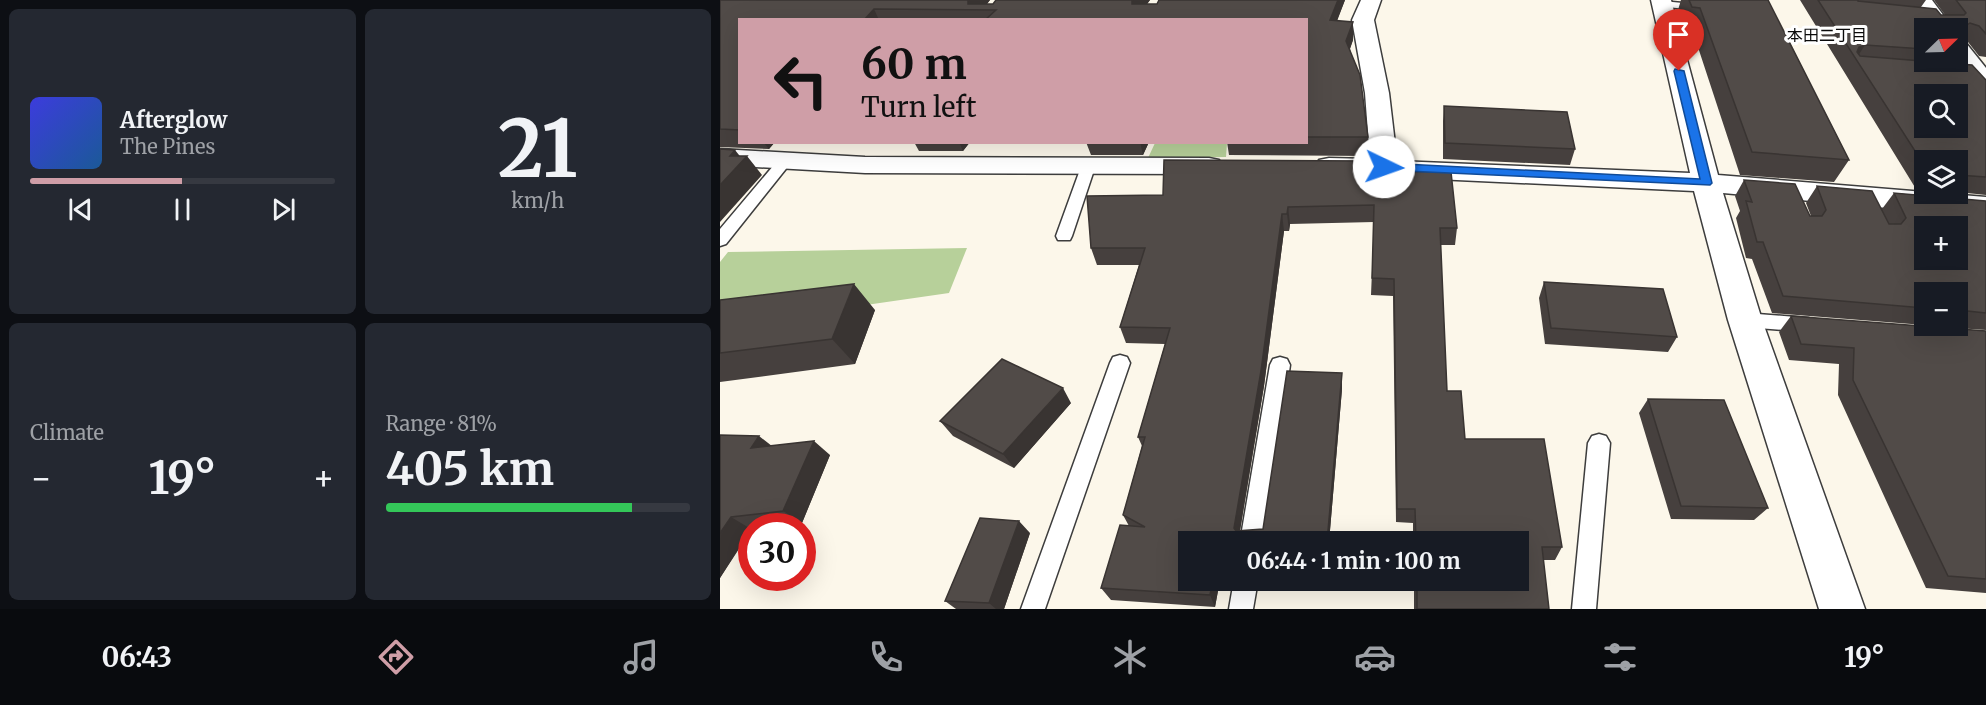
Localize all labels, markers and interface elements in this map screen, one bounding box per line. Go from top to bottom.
pin [1653,9,1704,71]
icon: arrive [1662,18,1695,51]
north arrow [1914,18,1968,72]
map controls [1914,18,1968,336]
district label: 本田二丁目 [1787,25,1867,45]
text: 60 m [861,38,967,90]
icon: left [762,42,840,120]
button: search [1914,84,1968,138]
text: Turn left [861,90,976,124]
text: 21 [498,100,578,198]
text: Afterglow [120,106,227,134]
text: The Pines [120,134,215,159]
position arrow [1352,135,1416,199]
button: layers [1914,150,1968,204]
text: km/h [511,188,564,213]
icon: previous [64,193,97,226]
icon: pause [166,193,199,226]
icon: next [267,193,300,226]
button: + [1914,216,1968,270]
button: − [1914,282,1968,336]
text: Range · 81% [386,411,497,436]
text: Climate [30,420,104,445]
text: 405 km [386,441,554,497]
text: 19° [149,450,216,506]
text: − [30,458,52,499]
text: + [312,458,335,499]
speed limit sign: 30 [738,513,816,591]
text: 06:44 · 1 min · 100 m [1246,547,1461,575]
icon: directions [375,636,417,678]
icon: music [620,636,662,678]
icon: phone [865,636,907,678]
icon: climate [1109,636,1151,678]
icon: car [1354,636,1396,678]
icon: filters [1599,636,1641,678]
text: 06:43 [101,640,172,674]
text: 19° [1844,640,1885,674]

